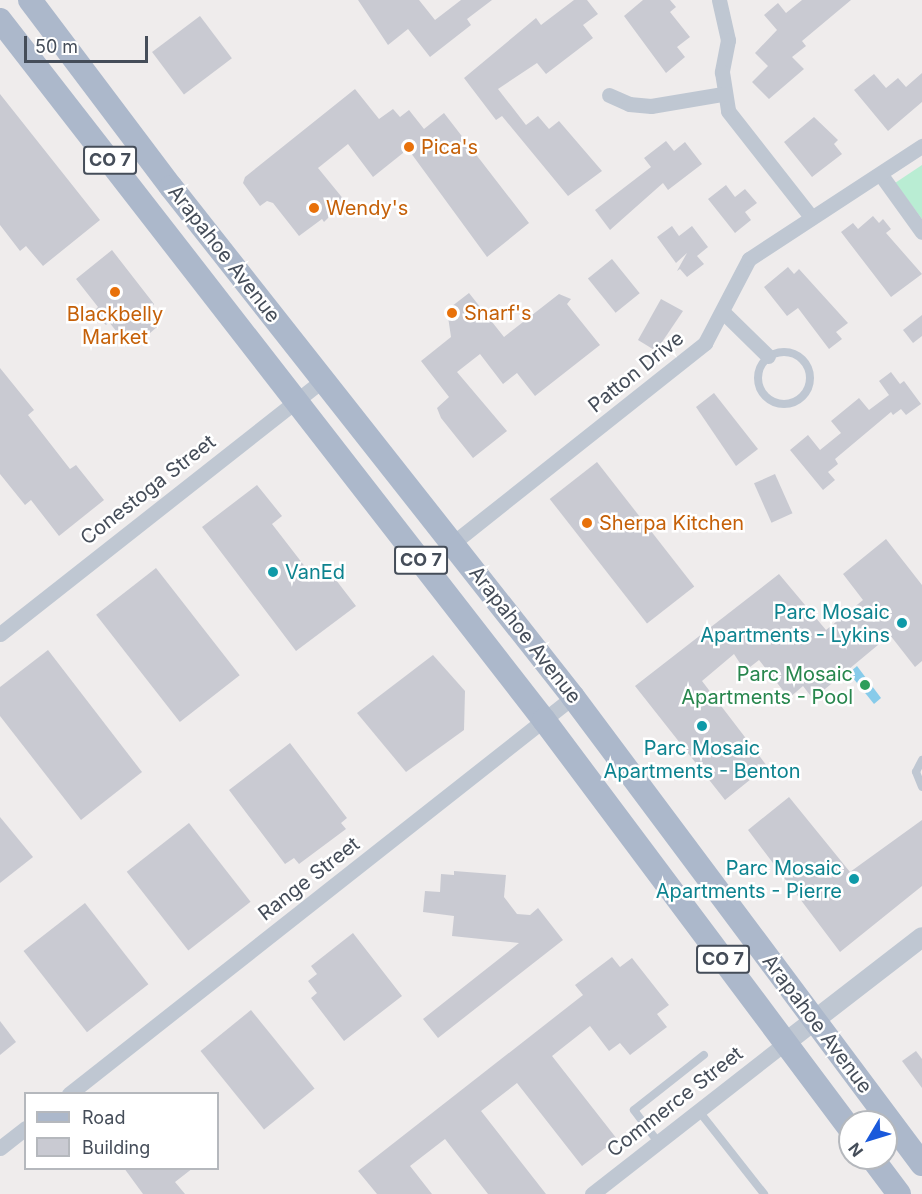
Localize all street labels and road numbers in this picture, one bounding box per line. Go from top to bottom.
road number: CO 7 [83,145,137,175]
street label: Arapahoe Avenue [163,181,285,327]
street label: Patton Drive [584,326,688,418]
street label: Conestoga Street [76,430,220,550]
road number: CO 7 [394,545,448,575]
street label: Arapahoe Avenue [464,562,586,708]
street label: Range Street [254,832,364,926]
road number: CO 7 [696,944,750,974]
street label: Arapahoe Avenue [757,950,877,1098]
street label: Commerce Street [602,1042,748,1162]

